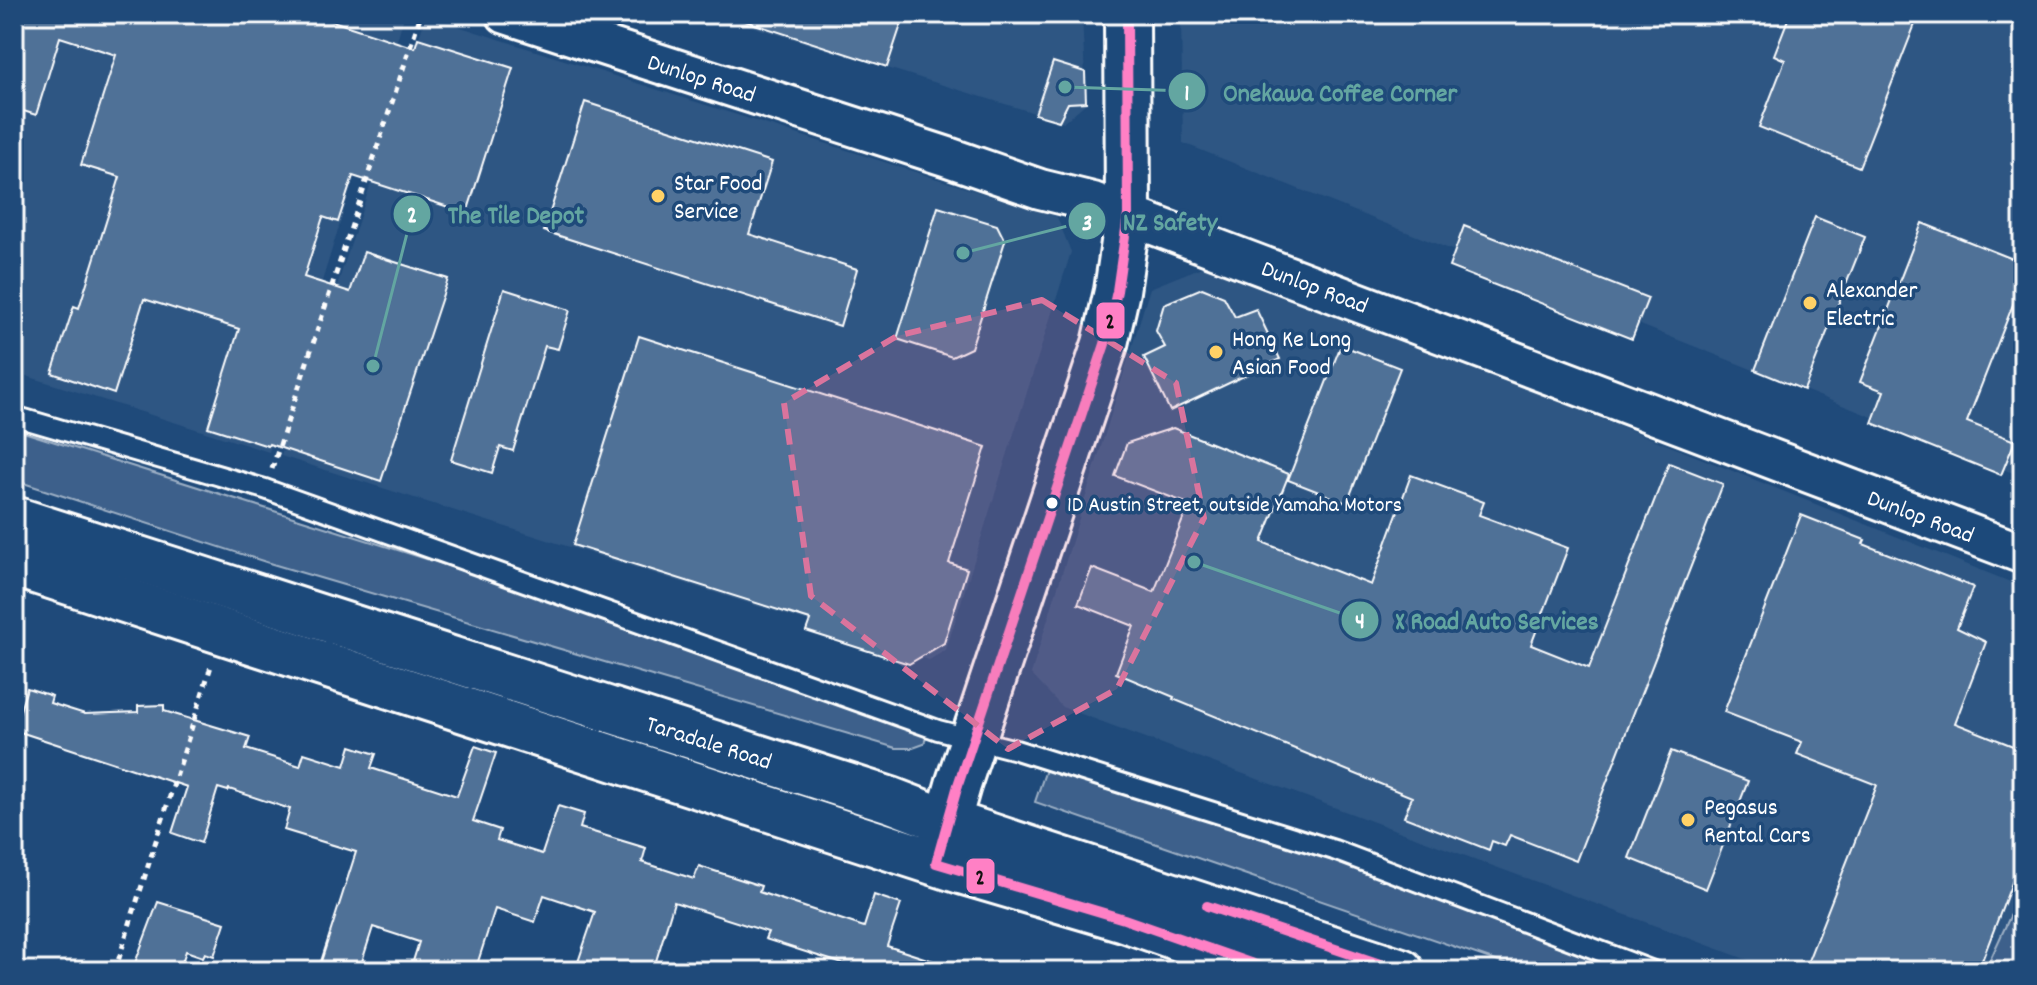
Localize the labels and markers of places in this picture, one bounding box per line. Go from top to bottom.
callout: Onekawa Coffee Corner [1167,66,1473,116]
place label: Star Food Service [674,168,762,230]
marker: Star Food Service [649,187,667,205]
callout: The Tile Depot [392,189,600,239]
callout: NZ Safety [1067,196,1233,246]
place label: Alexander Electric [1826,275,1917,337]
marker: Alexander Electric [1801,294,1819,312]
place label: Hong Ke Long Asian Food [1232,324,1351,386]
marker: Hong Ke Long Asian Food [1207,343,1225,361]
place label: 1D Austin Street, outside Yamaha Motors [1067,491,1402,522]
marker: 1D Austin Street, outside Yamaha Motors [1044,495,1060,511]
callout: X Road Auto Services [1340,595,1615,645]
place label: Pegasus Rental Cars [1704,792,1811,854]
marker: Pegasus Rental Cars [1679,811,1697,829]

